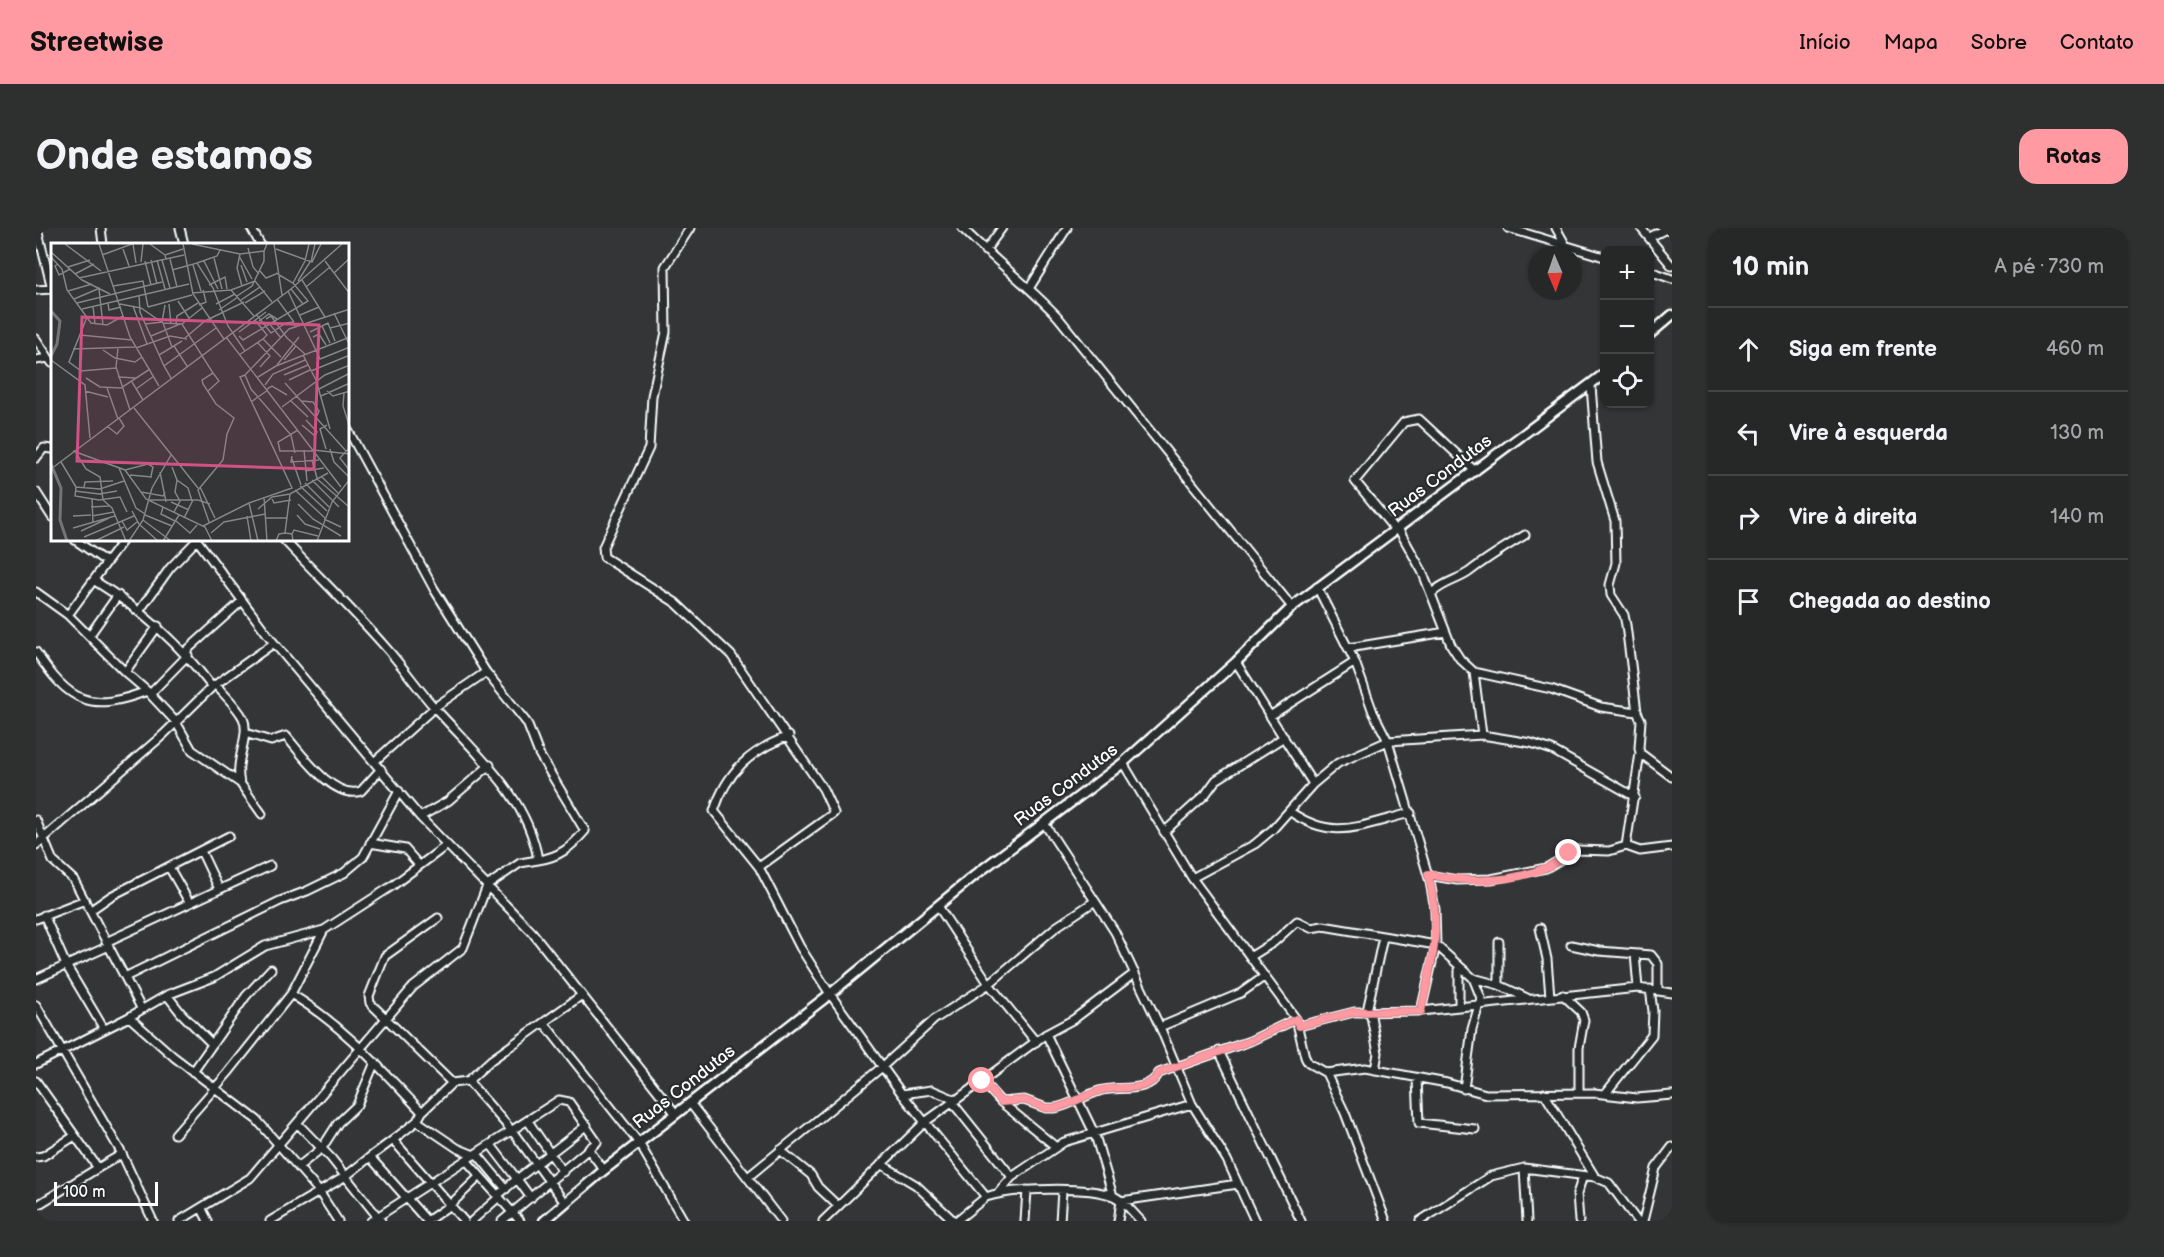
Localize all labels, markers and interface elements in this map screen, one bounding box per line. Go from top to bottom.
text: Streetwise [30,26,163,59]
text: Início [1799,30,1851,55]
text: Mapa [1884,30,1938,55]
text: Sobre [1971,30,2027,55]
text: Contato [2060,30,2134,55]
button: Rotas [2019,129,2128,184]
text: Onde estamos [36,131,313,182]
inset map [51,243,350,542]
north arrow [1528,246,1582,300]
map controls [1600,246,1654,408]
button: + [1600,246,1654,300]
text: 10 min [1732,252,1809,283]
text: A pé · 730 m [1994,255,2104,279]
button: − [1600,300,1654,354]
icon: ahead [1732,333,1765,366]
text: Siga em frente [1789,336,1937,363]
text: 460 m [2046,337,2104,361]
button: locate [1600,354,1654,408]
icon: left [1732,417,1765,450]
text: Vire à esquerda [1789,420,1948,447]
text: 130 m [2050,421,2104,445]
street label: Ruas Condutas [1384,430,1496,522]
icon: right [1732,501,1765,534]
text: Vire à direita [1789,504,1917,531]
text: 140 m [2050,505,2104,529]
icon: arrive [1732,585,1765,618]
text: Chegada ao destino [1789,588,1991,615]
street label: Ruas Condutas [1010,739,1122,831]
route end [1555,839,1581,865]
street label: Ruas Condutas [629,1040,740,1134]
route start [968,1067,994,1093]
scale bar [54,1179,158,1206]
text: 100 m [63,1183,106,1202]

